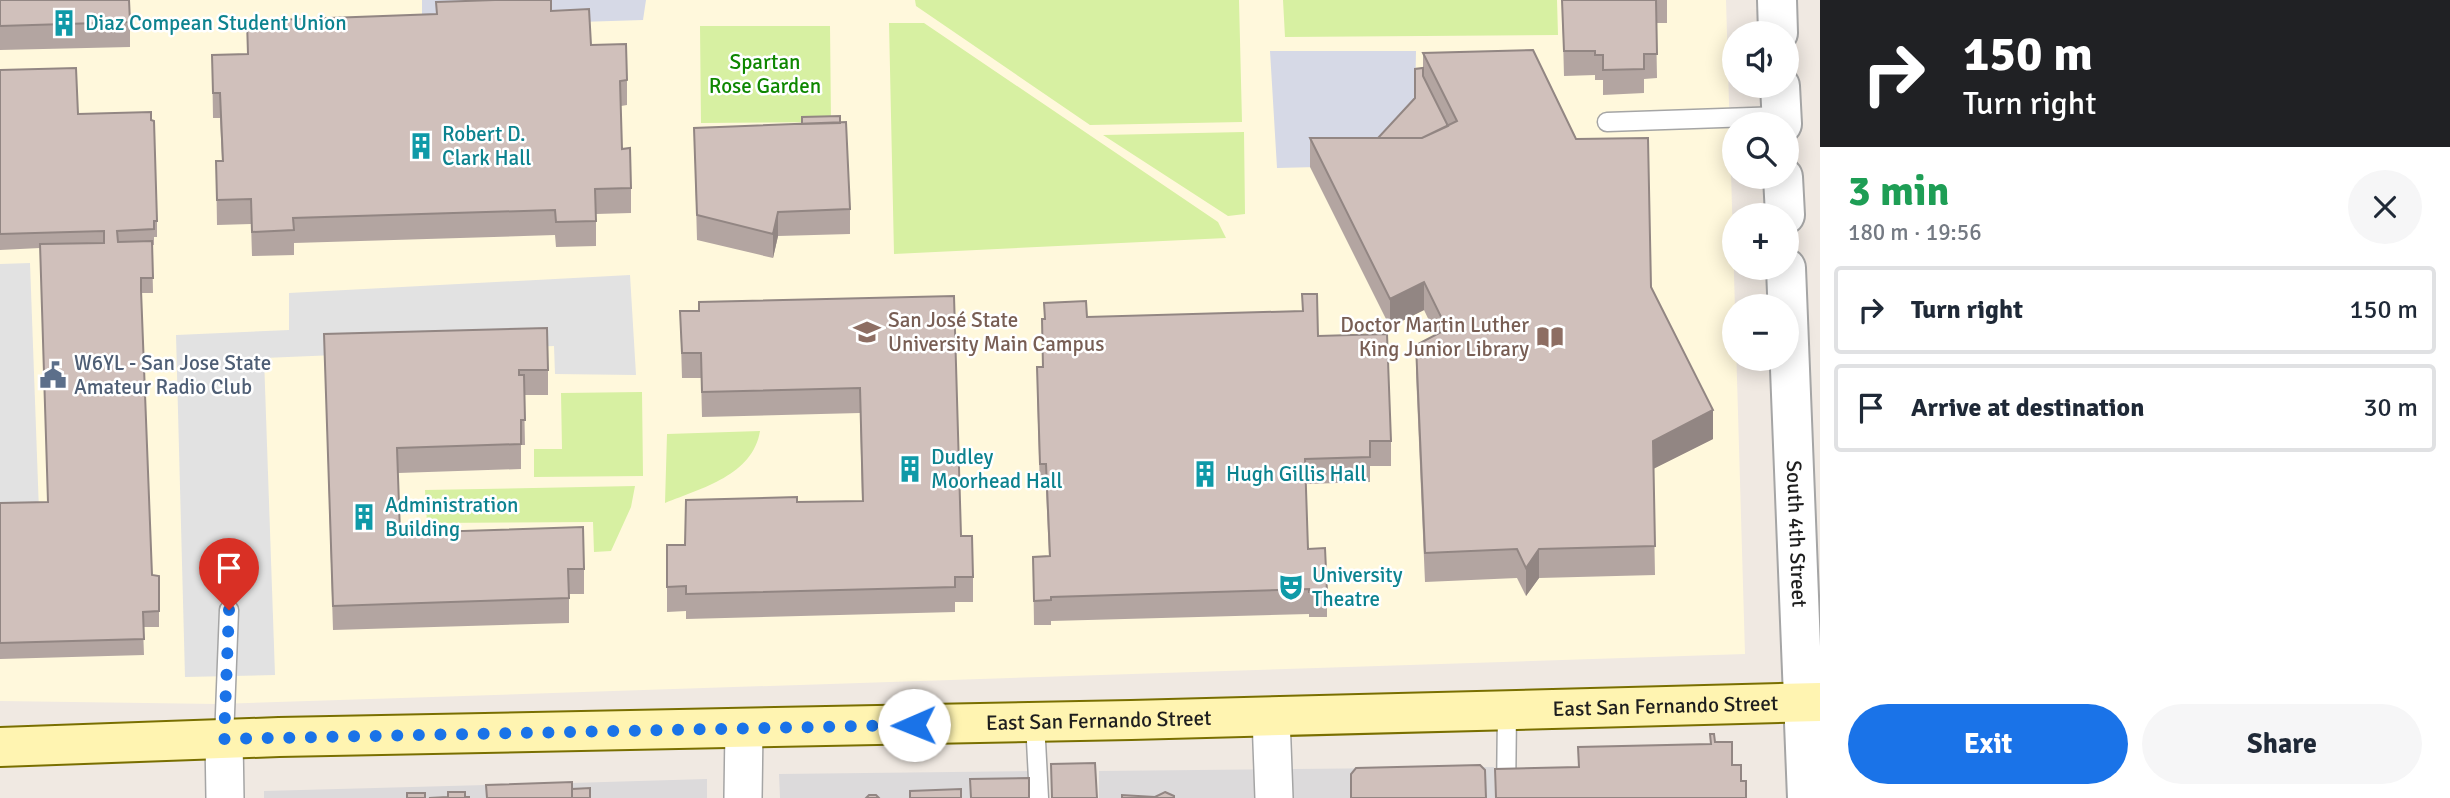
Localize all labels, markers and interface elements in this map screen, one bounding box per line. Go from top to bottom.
building icon: Diaz Compean Student Union [49,8,79,38]
place label: Diaz Compean Student Union [85,10,347,36]
map controls [1722,21,1799,371]
button: sound [1722,21,1799,98]
text: 150 m [1963,24,2093,84]
icon: right [1848,28,1939,119]
park label: Spartan Rose Garden [709,49,821,99]
text: Turn right [1963,84,2096,123]
button: search [1722,112,1799,189]
place label: Robert D. Clark Hall [442,121,531,171]
building icon: Robert D. Clark Hall [406,131,436,161]
text: 3 min [1848,166,1949,217]
button: close [2348,170,2422,244]
button: + [1722,203,1799,280]
text: 180 m · 19:56 [1848,218,1982,247]
icon: right [1852,291,1890,329]
button: − [1722,294,1799,371]
text: Turn right [1911,294,2023,326]
text: 150 m [2349,294,2418,326]
place label: San José State University Main Campus [888,307,1104,357]
place label: Doctor Martin Luther King Junior Library [1340,312,1529,362]
school or university icon: San José State University Main Campus [852,317,882,347]
library icon: Doctor Martin Luther King Junior Library [1535,322,1565,352]
place label: W6YL - San Jose State Amateur Radio Club [74,350,271,400]
public building icon: W6YL - San Jose State Amateur Radio Club [38,360,68,390]
icon: arrive [1852,389,1890,427]
text: Arrive at destination [1911,392,2144,424]
text: 30 m [2363,392,2418,424]
place label: Dudley Moorhead Hall [931,444,1063,494]
building icon: Dudley Moorhead Hall [895,454,925,484]
building icon: Hugh Gillis Hall [1190,459,1220,489]
street label: South 4th Street [1781,460,1812,608]
place label: Hugh Gillis Hall [1226,461,1366,487]
place label: Administration Building [385,492,519,542]
building icon: Administration Building [349,502,379,532]
pin [199,538,259,610]
icon: arrive [210,549,248,587]
place label: University Theatre [1312,562,1403,612]
theatre icon: University Theatre [1276,572,1306,602]
position arrow [877,688,951,762]
street label: East San Fernando Street [1552,690,1779,722]
button: Exit [1848,704,2128,784]
button: Share [2142,704,2422,784]
street label: East San Fernando Street [986,705,1212,736]

